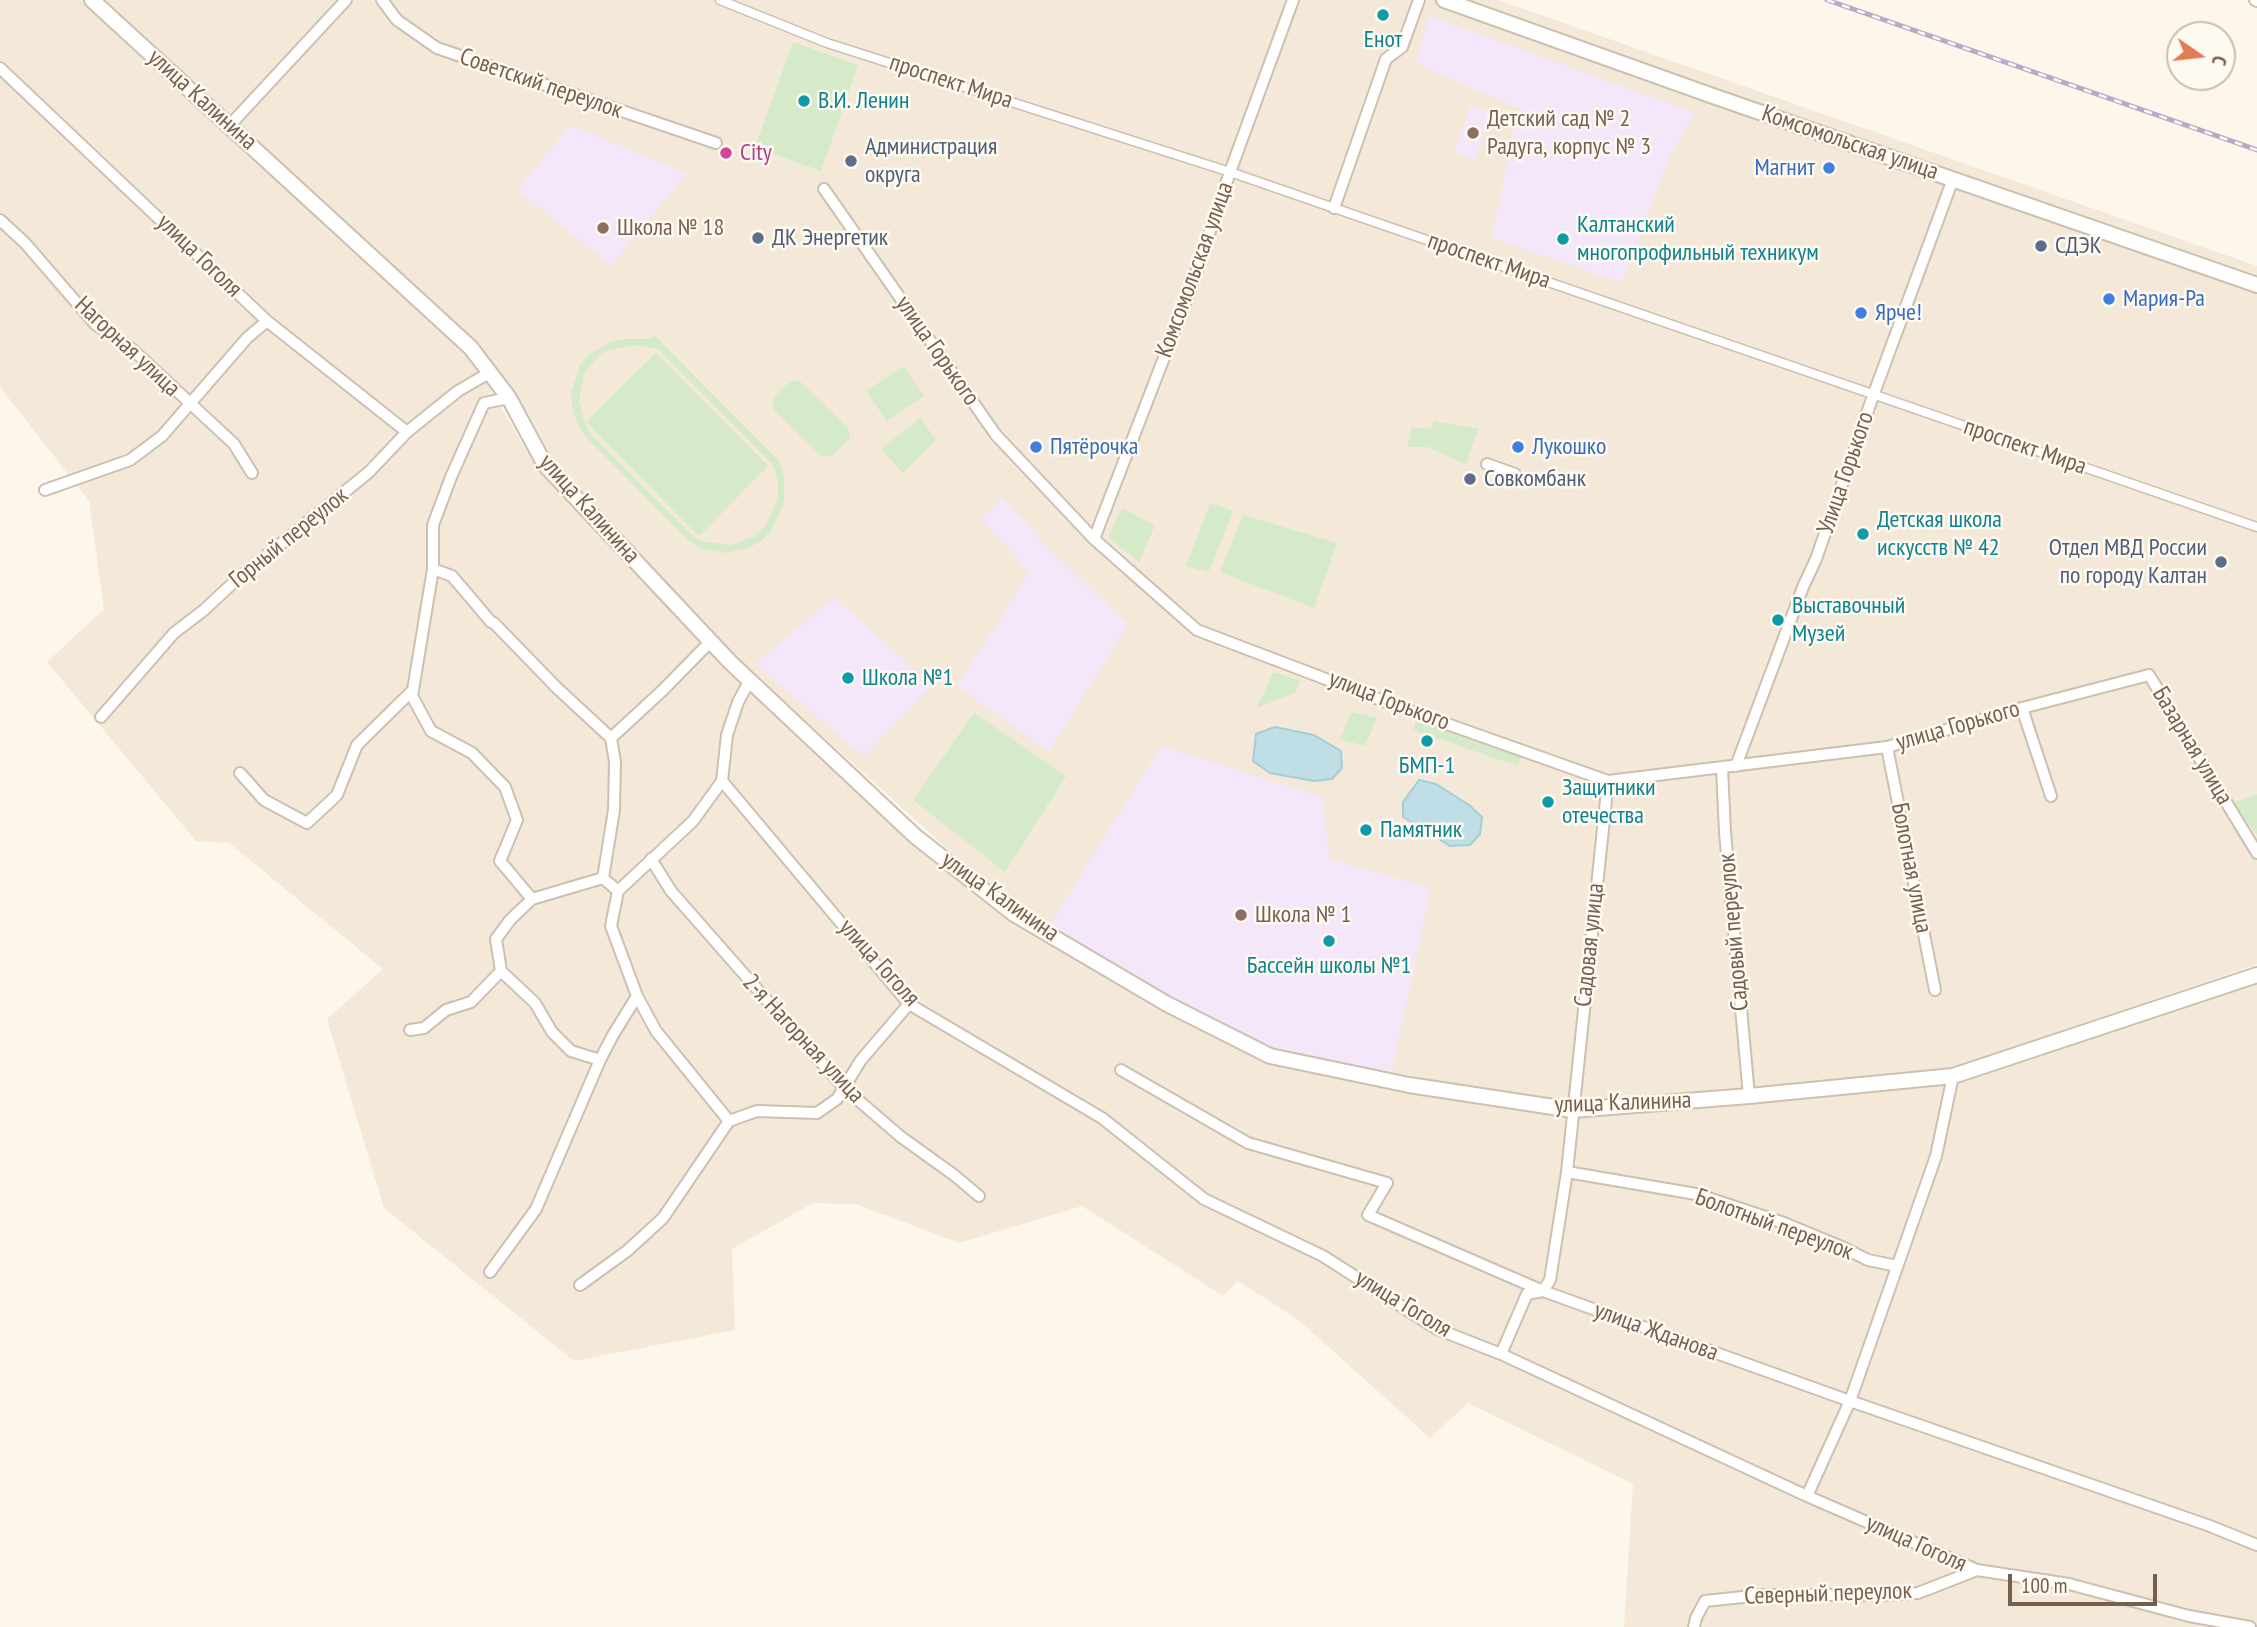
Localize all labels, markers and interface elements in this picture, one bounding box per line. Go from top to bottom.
marker: Енот [1375,7,1391,23]
north arrow [2166,21,2236,91]
place label: Енот [1364,26,1402,54]
street label: улица Калинина [141,43,263,157]
street label: Советский переулок [456,43,626,125]
street label: проспект Мира [886,49,1016,115]
text: С [2207,53,2232,68]
place label: В.И. Ленин [818,87,909,115]
marker: В.И. Ленин [796,93,812,109]
street label: Комсомольская улица [1758,99,1942,187]
place label: Детский сад № 2 Радуга, корпус № 3 [1487,105,1651,161]
marker: Детский сад № 2 Радуга, корпус № 3 [1465,125,1481,141]
place label: Администрация округа [865,133,997,189]
place label: City [740,139,772,167]
marker: City [718,145,734,161]
marker: Администрация округа [843,153,859,169]
place label: Магнит [1754,154,1815,182]
marker: Магнит [1821,160,1837,176]
street label: Комсомольская улица [1150,178,1240,362]
street label: улица Гоголя [150,208,248,304]
place label: Калтанский многопрофильный техникум [1577,211,1819,267]
place label: Школа № 18 [617,214,724,242]
marker: Школа № 18 [595,220,611,236]
place label: ДК Энергетик [772,224,888,252]
street label: проспект Мира [1424,227,1554,295]
marker: ДК Энергетик [750,230,766,246]
marker: Калтанский многопрофильный техникум [1555,231,1571,247]
place label: СДЭК [2055,232,2102,260]
marker: СДЭК [2033,238,2049,254]
place label: Мария-Ра [2123,285,2205,313]
street label: Нагорная улица [68,291,186,403]
street label: улица Горького [889,291,985,411]
marker: Мария-Ра [2101,291,2117,307]
place label: Ярче! [1875,299,1922,327]
marker: Ярче! [1853,305,1869,321]
street label: Улица Горького [1812,408,1880,538]
street label: проспект Мира [1960,413,2090,481]
place label: Пятёрочка [1050,433,1138,461]
place label: Лукошко [1532,433,1606,461]
marker: Пятёрочка [1028,439,1044,455]
marker: Лукошко [1510,439,1526,455]
street label: улица Калинина [532,448,646,570]
place label: Совкомбанк [1484,465,1586,493]
marker: Совкомбанк [1462,471,1478,487]
street label: Горный переулок [224,481,354,595]
place label: Детская школа искусств № 42 [1877,506,2002,562]
marker: Детская школа искусств № 42 [1855,526,1871,542]
place label: Отдел МВД России по городу Калтан [2049,534,2207,590]
marker: Отдел МВД России по городу Калтан [2213,554,2229,570]
place label: Выставочный Музей [1792,592,1905,648]
marker: Выставочный Музей [1770,612,1786,628]
place label: Школа №1 [862,664,953,692]
street label: улица Горького [1324,665,1454,737]
marker: Школа №1 [840,670,856,686]
street label: Базарная улица [2146,682,2238,810]
street label: улица Горького [1893,695,2023,757]
marker: БМП-1 [1419,733,1435,749]
place label: БМП-1 [1399,752,1455,780]
place label: Защитники отечества [1562,774,1656,830]
marker: Защитники отечества [1540,794,1556,810]
street label: Болотная улица [1884,800,1938,936]
place label: Памятник [1380,816,1462,844]
marker: Памятник [1358,822,1374,838]
street label: улица Калинина [936,846,1064,948]
street label: Садовый переулок [1713,852,1755,1012]
street label: Садовая улица [1569,882,1611,1008]
place label: Школа № 1 [1255,901,1351,929]
marker: Школа № 1 [1233,907,1249,923]
street label: улица Гоголя [832,913,926,1013]
marker: Бассейн школы №1 [1321,933,1337,949]
place label: Бассейн школы №1 [1247,952,1411,980]
street label: 2-я Нагорная улица [736,969,870,1109]
street label: улица Калинина [1554,1086,1692,1120]
street label: Болотный переулок [1691,1183,1857,1267]
street label: улица Гоголя [1350,1264,1456,1344]
street label: улица Жданова [1590,1296,1722,1368]
street label: улица Гоголя [1861,1509,1971,1579]
scale bar [2012,1560,2161,1604]
text: 100 m [2021,1572,2067,1599]
street label: Северный переулок [1744,1577,1912,1611]

